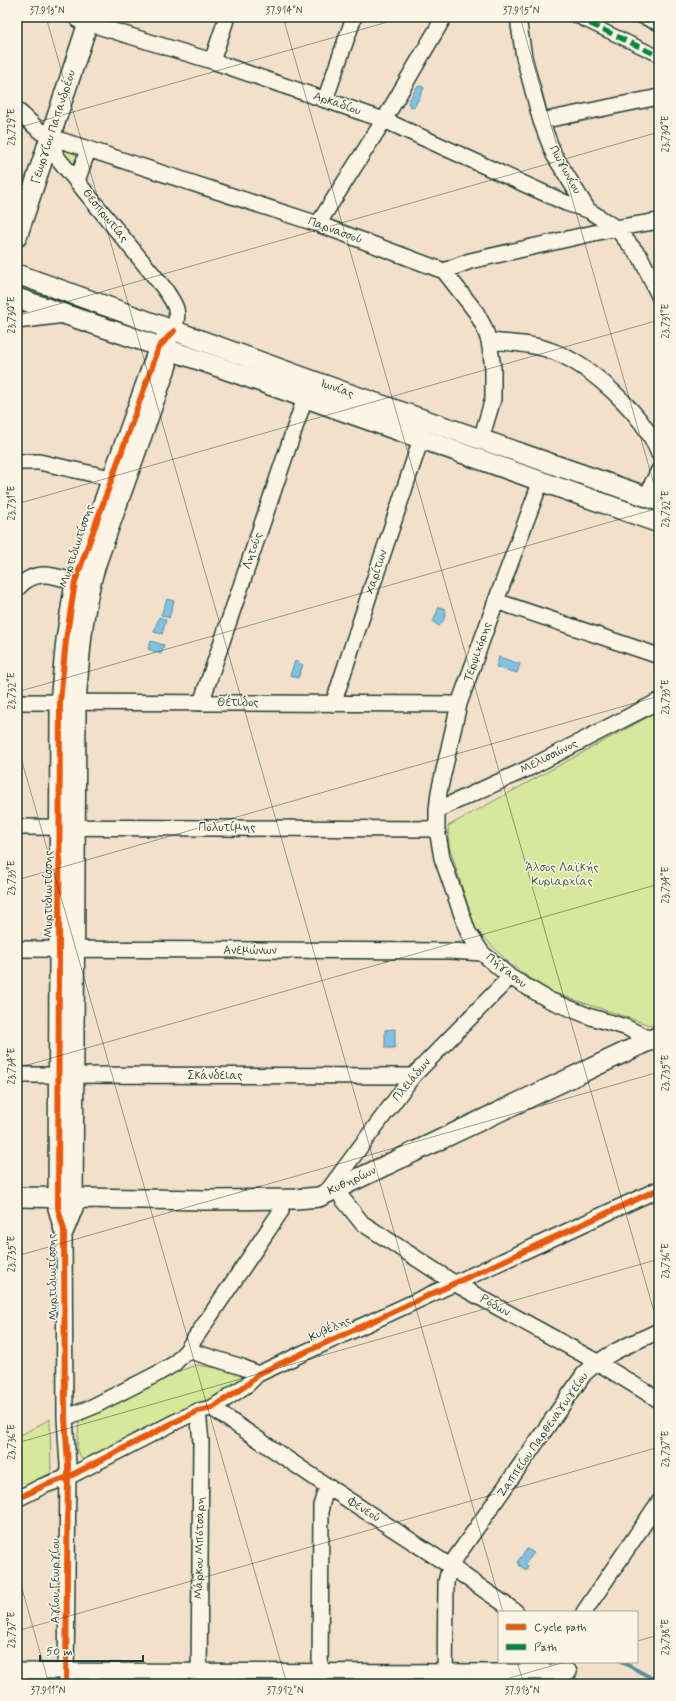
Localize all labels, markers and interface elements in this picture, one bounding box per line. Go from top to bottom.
text: 37.913°N [29,4,65,18]
text: 37.914°N [265,4,303,18]
text: 37.915°N [503,4,540,18]
street label: Γεωργίου Παπανδρέου [27,67,80,186]
street label: Αρκαδίου [311,88,363,120]
text: 23.729°E [5,108,19,146]
text: 23.730°E [659,115,673,153]
street label: Πωγωνίου [545,143,585,198]
street label: Θεσπρωτίας [78,186,132,246]
street label: Παρνασσού [305,214,365,248]
text: 23.730°E [5,296,19,334]
text: 23.731°E [659,303,673,338]
street label: Ιωνίας [318,376,356,402]
text: 23.731°E [5,485,19,520]
text: 23.732°E [659,490,673,527]
street label: Μυρτιδιωτίσσης [56,502,98,590]
street label: Λητούς [239,530,267,572]
street label: Χαρίτων [362,548,392,596]
street label: Τερψιχόρης [460,620,496,684]
text: 23.732°E [5,672,19,709]
text: 23.733°E [659,679,673,715]
street label: Θέτιδος [217,694,259,711]
street label: Μελισσώνος [518,736,580,778]
street label: Πολυτίμης [199,820,255,836]
street label: Μυρτιδιωτίσσης [41,851,57,937]
text: 23.733°E [5,860,19,896]
park label: Άλσος Λαϊκής Κυριαρχίας [525,860,599,890]
text: 23.734°E [659,866,673,903]
street label: Ανεμώνων [223,943,277,959]
street label: Πήγασου [482,950,530,992]
text: 23.734°E [5,1047,19,1084]
street label: Πλειάδων [389,1055,435,1105]
text: 23.735°E [659,1055,673,1091]
street label: Σκάνδειας [188,1068,242,1084]
street label: Κυθηρίων [325,1163,379,1199]
street label: Μυρτιδιωτίσσης [44,1233,62,1321]
text: 23.735°E [5,1236,19,1272]
text: 23.736°E [659,1243,673,1279]
street label: Ρόδων [477,1291,513,1321]
street label: Κυβέλης [306,1311,354,1346]
street label: Ζαππείου Παρθεναγωγείου [494,1369,593,1501]
text: 23.736°E [5,1424,19,1460]
text: 23.737°E [659,1431,673,1467]
street label: Φενεού [344,1493,383,1526]
street label: Μάρκου Μπότσαρη [191,1496,209,1599]
street label: Αγίου Γεωργίου [48,1538,64,1624]
legend [498,1611,638,1663]
text: 23.737°E [5,1612,19,1648]
text: 23.738°E [659,1619,673,1655]
text: Cycle path [534,1620,586,1636]
scale bar [40,1637,143,1663]
text: Path [534,1640,557,1656]
text: 50 m [46,1644,73,1660]
text: 37.911°N [30,1684,66,1698]
text: 37.912°N [266,1684,304,1698]
text: 37.913°N [504,1684,540,1698]

